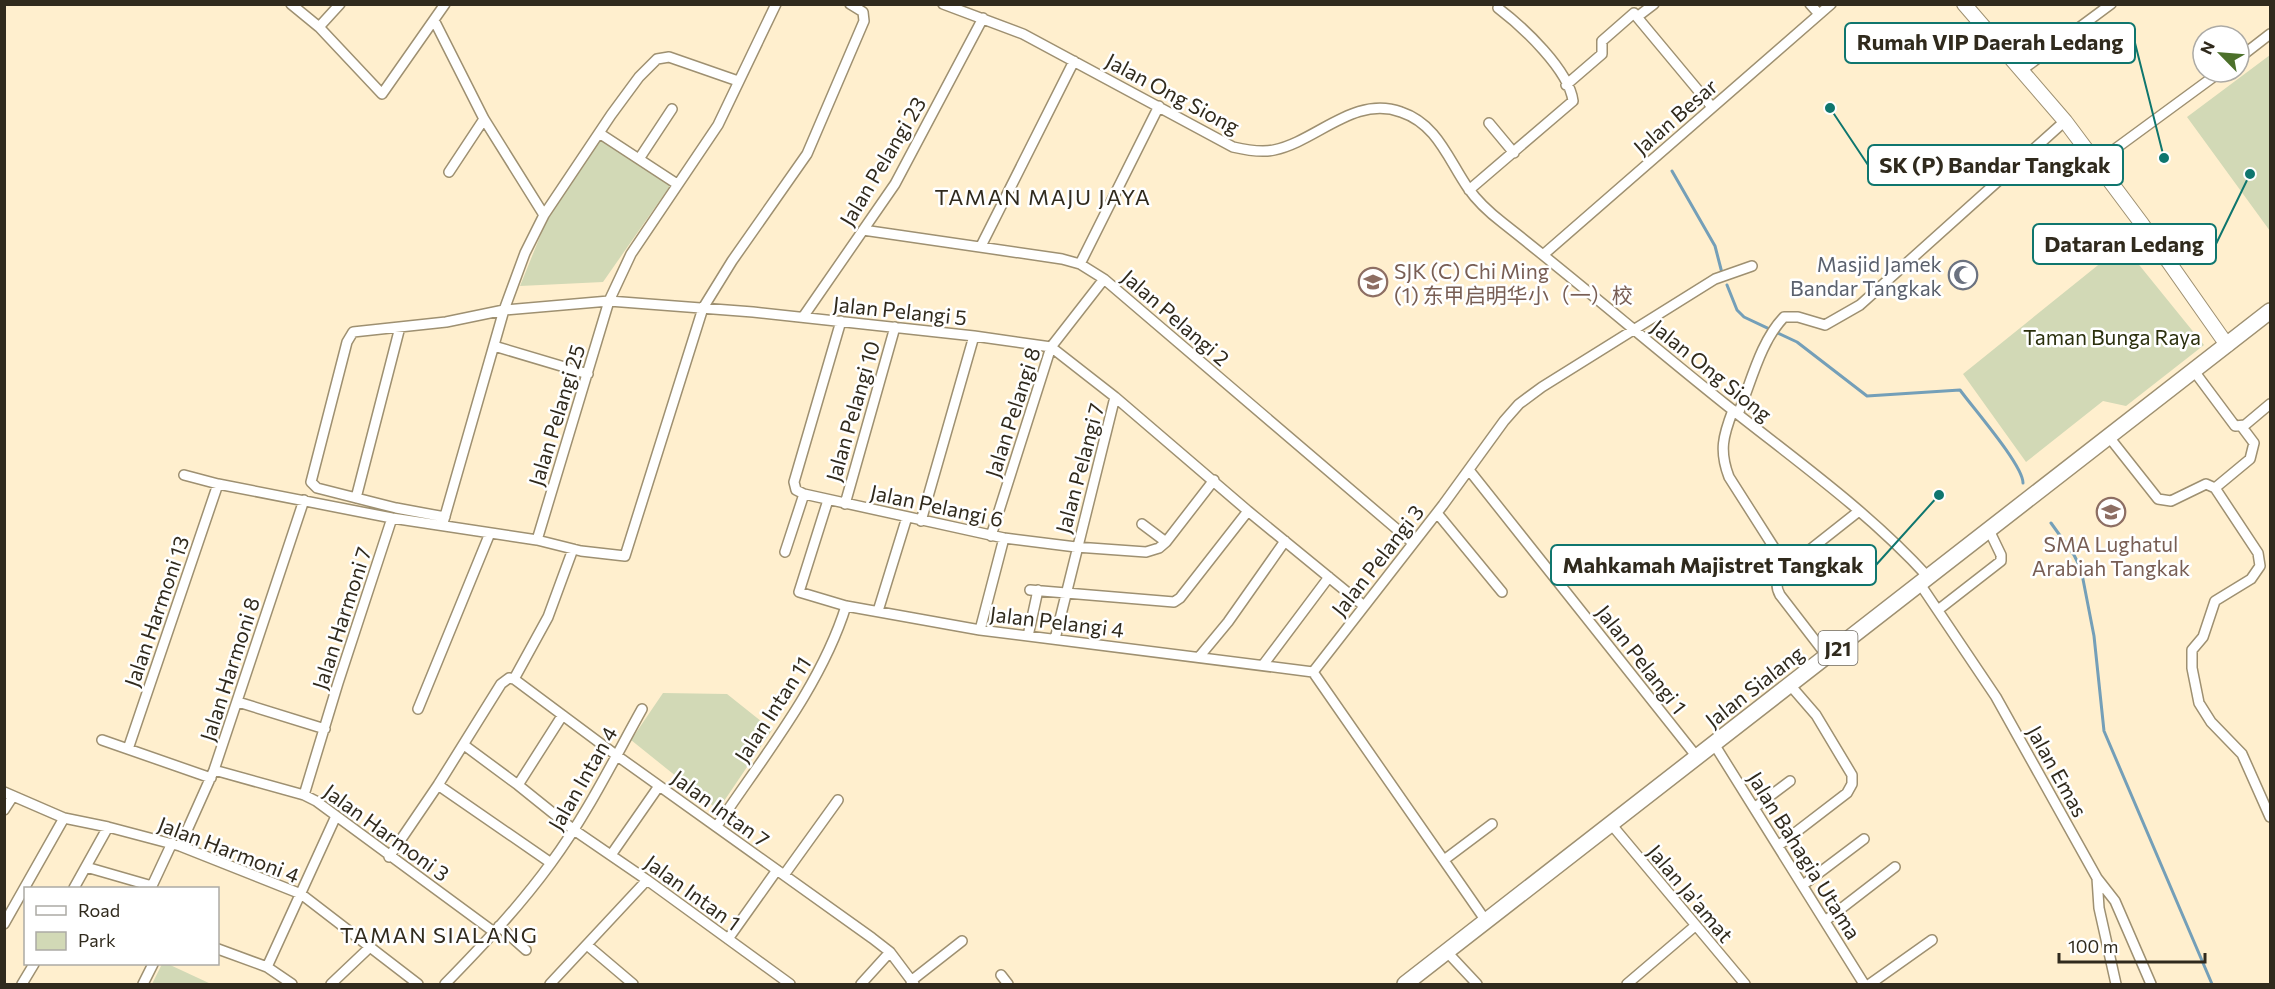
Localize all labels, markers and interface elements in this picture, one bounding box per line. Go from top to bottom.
callout: Rumah VIP Daerah Ledang [1845,23,2135,63]
north arrow [2191,24,2251,84]
text: Rumah VIP Daerah Ledang [1857,28,2123,55]
text: N [2196,38,2218,57]
street label: Jalan Ong Siong [1102,47,1244,139]
street label: Jalan Besar [1628,73,1722,159]
street label: Jalan Pelangi 23 [834,92,930,230]
callout: SK (P) Bandar Tangkak [1868,145,2123,185]
text: SK (P) Bandar Tangkak [1879,151,2111,178]
district label: TAMAN MAJU JAYA [934,183,1152,210]
callout: Dataran Ledang [2033,224,2216,264]
text: Dataran Ledang [2044,230,2204,257]
place label: Masjid Jamek Bandar Tangkak [1790,251,1942,300]
place label: SJK (C) Chi Ming (1) 东甲启明华小（一）校 [1394,258,1633,307]
mosque icon: Masjid Jamek Bandar Tangkak [1947,259,1979,291]
street label: Jalan Pelangi 2 [1117,264,1235,370]
school or university icon: SJK (C) Chi Ming (1) 东甲启明华小（一）校 [1357,266,1389,298]
street label: Jalan Pelangi 5 [832,291,968,329]
street label: Jalan Ong Siong [1647,314,1777,426]
park label: Taman Bunga Raya [2023,324,2201,349]
street label: Jalan Pelangi 10 [820,338,884,484]
street label: Jalan Pelangi 25 [523,341,589,489]
street label: Jalan Pelangi 8 [979,344,1045,480]
street label: Jalan Pelangi 7 [1050,400,1108,536]
street label: Jalan Pelangi 6 [868,479,1006,531]
school or university icon: SMA Lughatul Arabiah Tangkak [2095,496,2127,528]
street label: Jalan Pelangi 3 [1326,499,1428,621]
place label: SMA Lughatul Arabiah Tangkak [2032,531,2190,580]
street label: Jalan Harmoni 13 [118,532,194,690]
street label: Jalan Harmoni 7 [306,544,376,692]
callout: Mahkamah Majistret Tangkak [1551,545,1876,585]
text: Mahkamah Majistret Tangkak [1562,551,1864,578]
street label: Jalan Harmoni 8 [194,594,264,744]
street label: Jalan Pelangi 1 [1592,599,1692,719]
street label: Jalan Pelangi 4 [988,600,1126,642]
road number: J21 [1818,631,1858,665]
street label: Jalan Sialang [1700,640,1808,732]
street label: Jalan Intan 11 [729,651,815,767]
street label: Jalan Intan 4 [542,721,622,834]
street label: Jalan Emas [2023,721,2093,821]
street label: Jalan Intan 7 [667,764,775,852]
street label: Jalan Bahagia Utama [1743,767,1867,943]
street label: Jalan Harmoni 3 [319,778,455,886]
street label: Jalan Harmoni 4 [155,811,304,888]
street label: Jalan Ja'amat [1643,839,1739,947]
street label: Jalan Intan 1 [640,849,746,935]
legend [24,887,219,965]
text: Road [78,899,120,921]
district label: TAMAN SIALANG [340,921,538,948]
scale bar [2059,926,2204,964]
text: Park [78,929,116,951]
text: 100 m [2068,935,2118,957]

